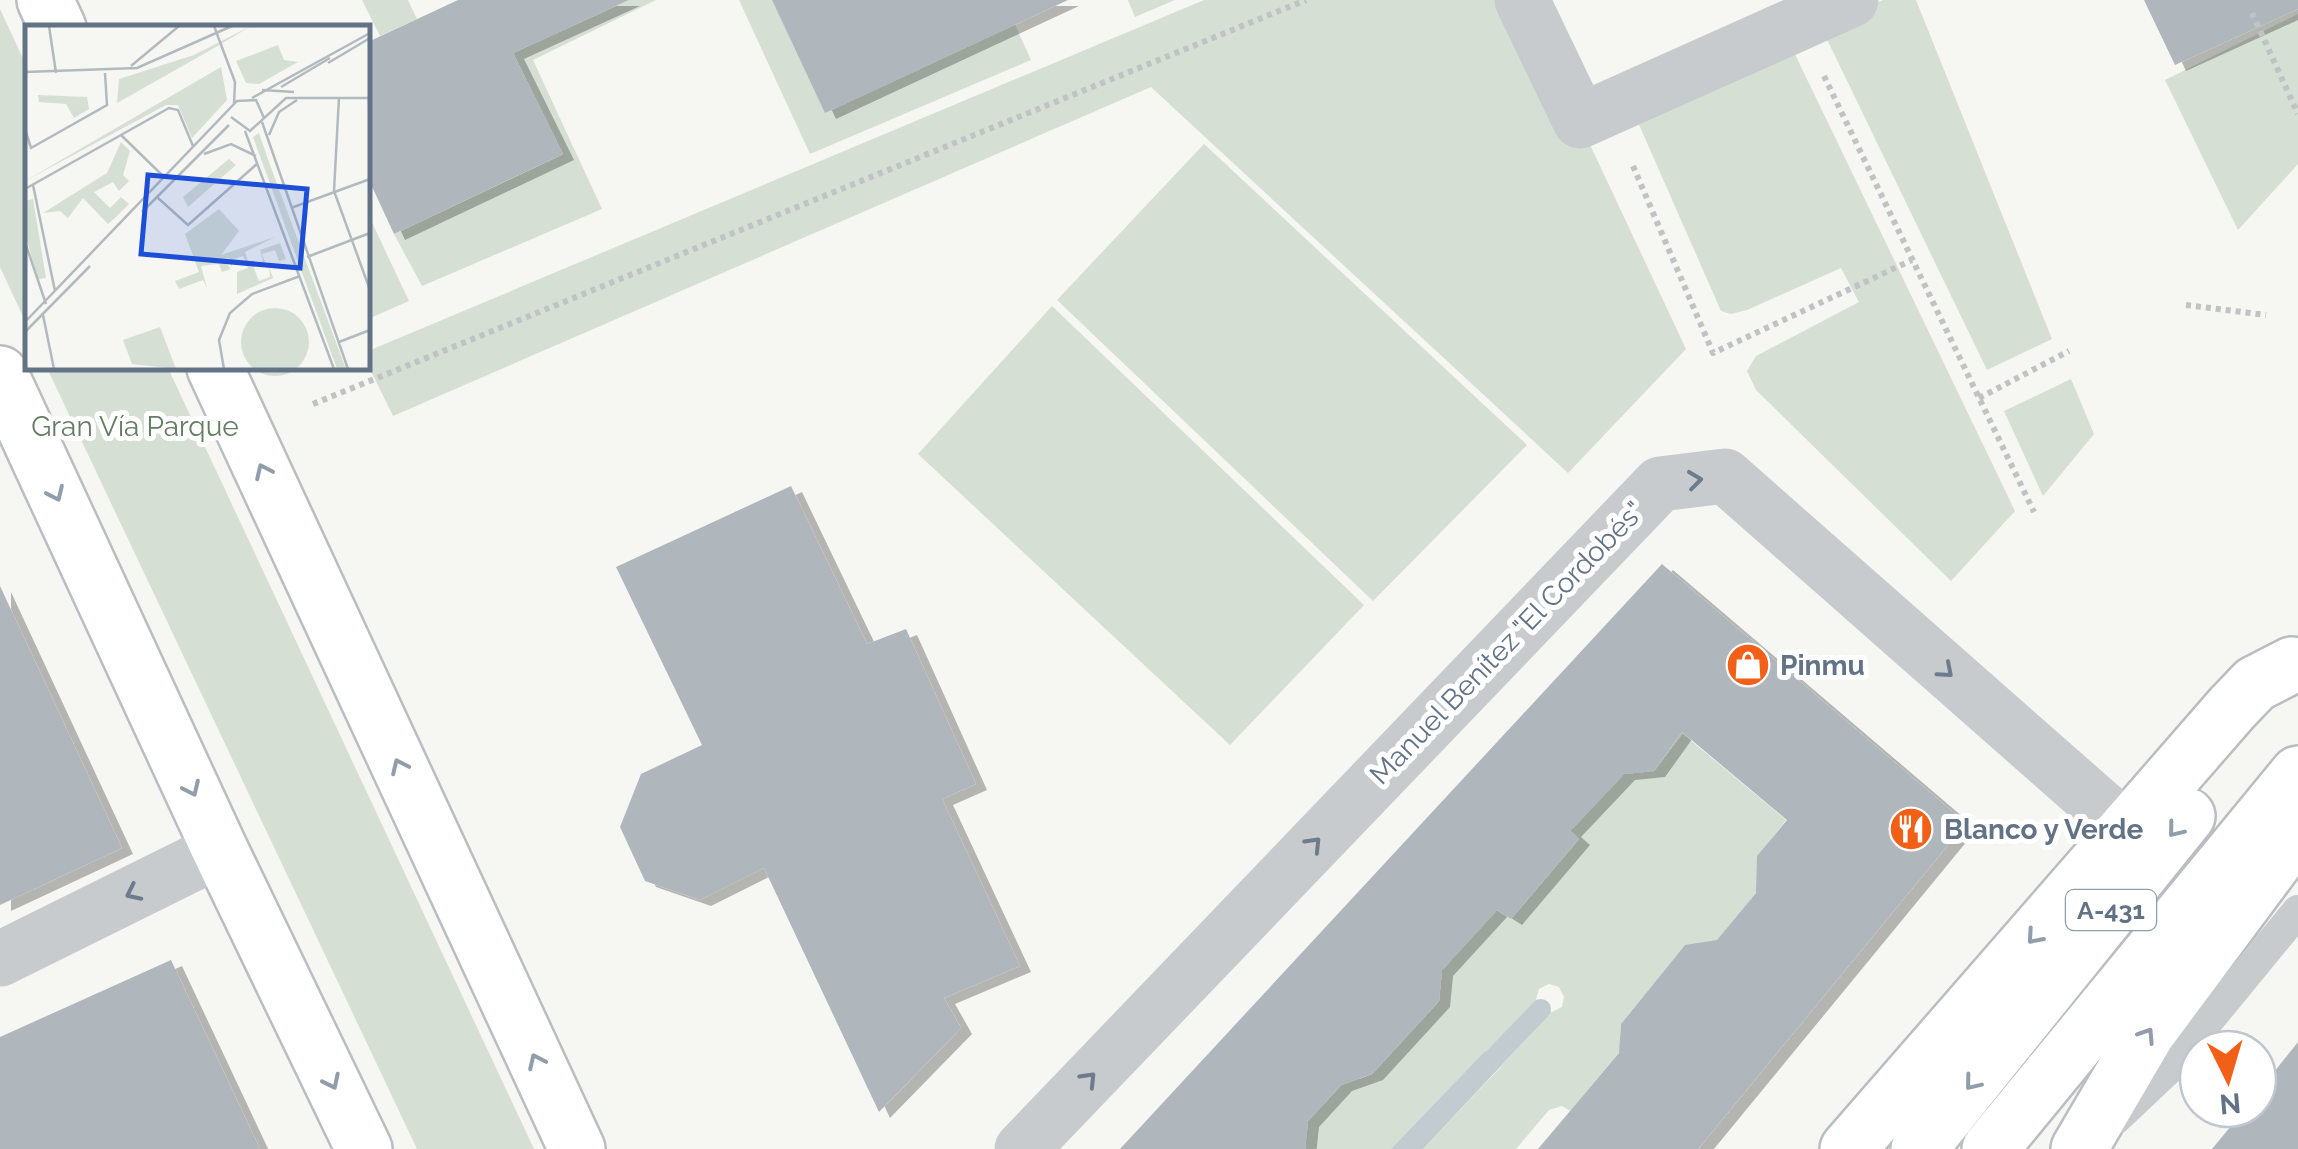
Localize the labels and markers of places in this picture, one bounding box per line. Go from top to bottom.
shop icon: Pinmu [1725,642,1771,688]
place label: Pinmu [1780,649,1865,682]
restaurant icon: Blanco y Verde [1888,806,1934,852]
place label: Blanco y Verde [1944,813,2143,846]

